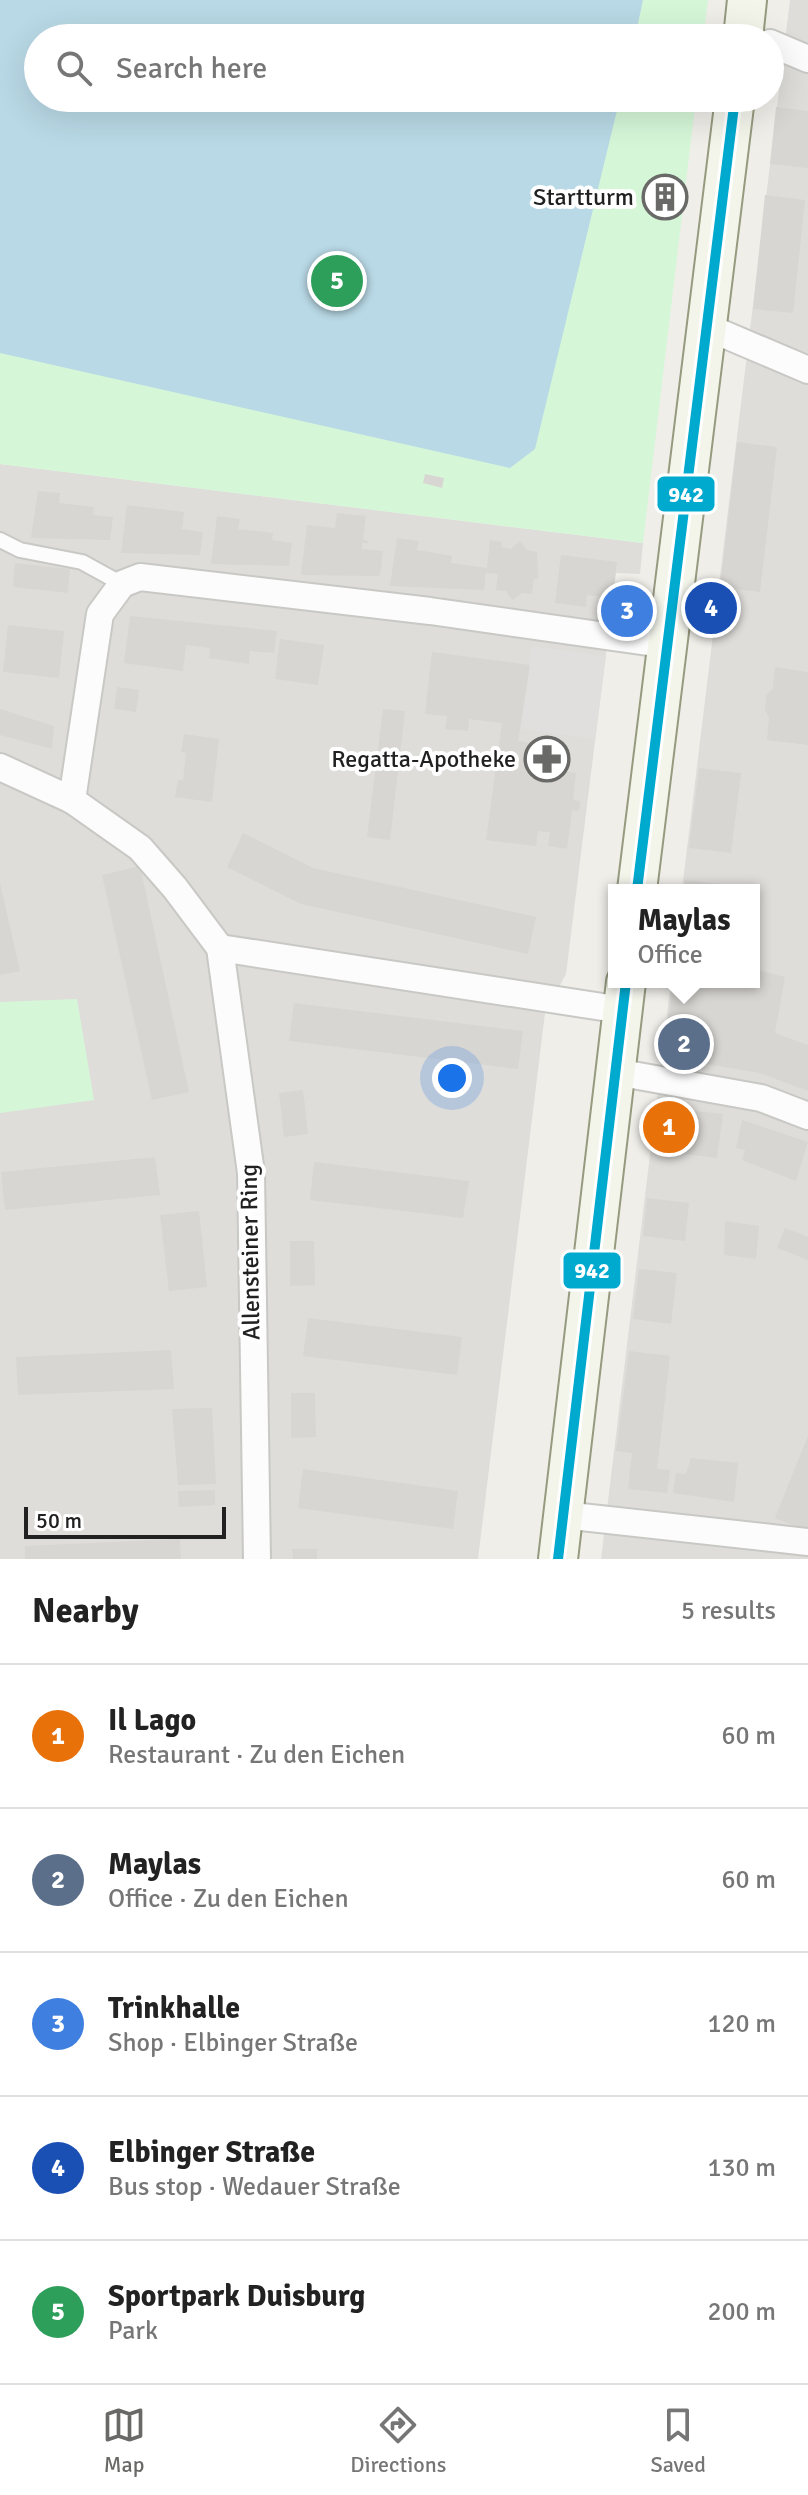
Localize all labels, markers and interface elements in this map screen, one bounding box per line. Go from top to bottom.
search box [24,24,784,112]
icon: search [52,46,96,90]
text: Search here [116,50,267,87]
building icon: Startturm [641,173,689,221]
place label: Startturm [533,182,634,212]
pin: 5 [311,251,363,311]
line badge: 942 [656,475,716,513]
text: 942 [668,481,704,508]
pin: 4 [685,578,737,638]
pin: 3 [601,581,653,641]
pharmacy icon: Regatta-Apotheke [523,735,571,783]
place label: Regatta-Apotheke [331,744,516,774]
popup [608,884,760,988]
text: Maylas [637,902,731,939]
text: Office [637,939,703,971]
pin: 2 [658,1014,710,1074]
your location [432,1058,472,1098]
pin: 1 [643,1097,695,1157]
street label: Allensteiner Ring [233,1164,267,1340]
line badge: 942 [562,1251,622,1290]
text: 942 [574,1257,610,1284]
scale bar [24,1503,226,1539]
text: 50 m [36,1507,82,1534]
text: Nearby [32,1590,139,1632]
text: 5 results [681,1595,776,1627]
text: Il Lago [108,1702,196,1739]
text: 1 [51,1720,65,1752]
text: 60 m [721,1720,776,1752]
text: Restaurant · Zu den Eichen [108,1739,405,1771]
text: Maylas [108,1846,201,1883]
text: 2 [51,1864,65,1896]
text: 60 m [721,1864,776,1896]
text: Office · Zu den Eichen [108,1883,349,1915]
text: Trinkhalle [108,1990,240,2027]
text: 3 [51,2008,65,2040]
text: 120 m [707,2008,776,2040]
text: Shop · Elbinger Straße [108,2027,358,2059]
text: Elbinger Straße [108,2134,315,2171]
text: 4 [51,2152,65,2184]
text: 130 m [707,2152,776,2184]
text: Bus stop · Wedauer Straße [108,2171,401,2203]
text: Sportpark Duisburg [108,2278,365,2315]
text: 5 [51,2296,65,2328]
text: 200 m [707,2296,776,2328]
text: Park [108,2315,158,2347]
tab: Map [102,2403,146,2478]
tab: Directions [350,2403,446,2478]
tab: Saved [651,2403,706,2478]

